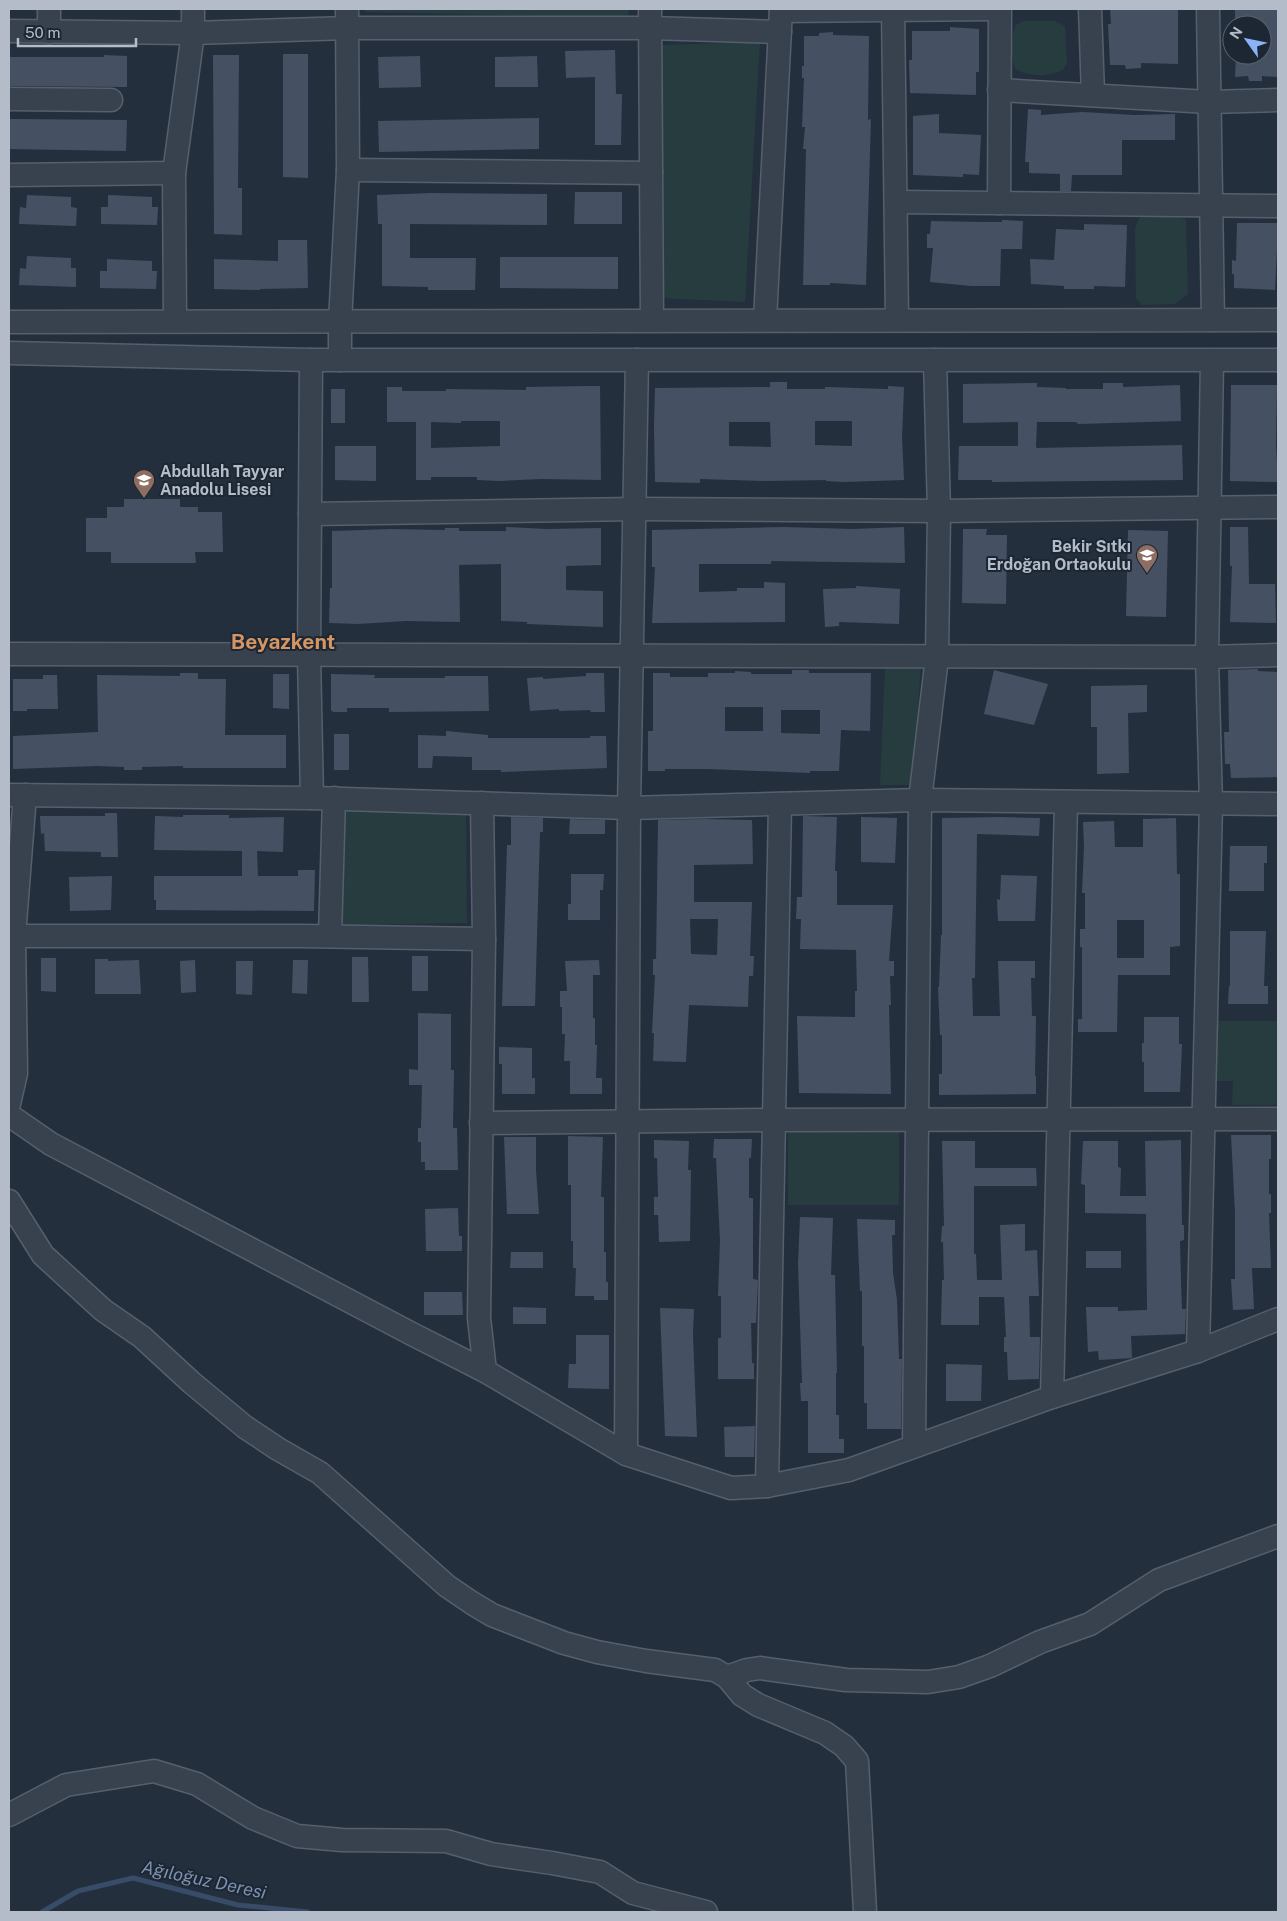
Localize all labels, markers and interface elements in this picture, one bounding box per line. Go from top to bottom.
scale bar [18,15,135,47]
north arrow [1222,15,1272,65]
text: 50 m [25,24,60,41]
text: N [1226,24,1246,42]
place label: Abdullah Tayyar Anadolu Lisesi [160,462,285,499]
school or university icon: Abdullah Tayyar Anadolu Lisesi [132,468,156,499]
place label: Bekir Sıtkı Erdoğan Ortaokulu [987,537,1131,574]
school or university icon: Bekir Sıtkı Erdoğan Ortaokulu [1135,543,1159,574]
district label: Beyazkent [231,629,335,654]
water label: Ağıloğuz Deresi [140,1856,269,1903]

